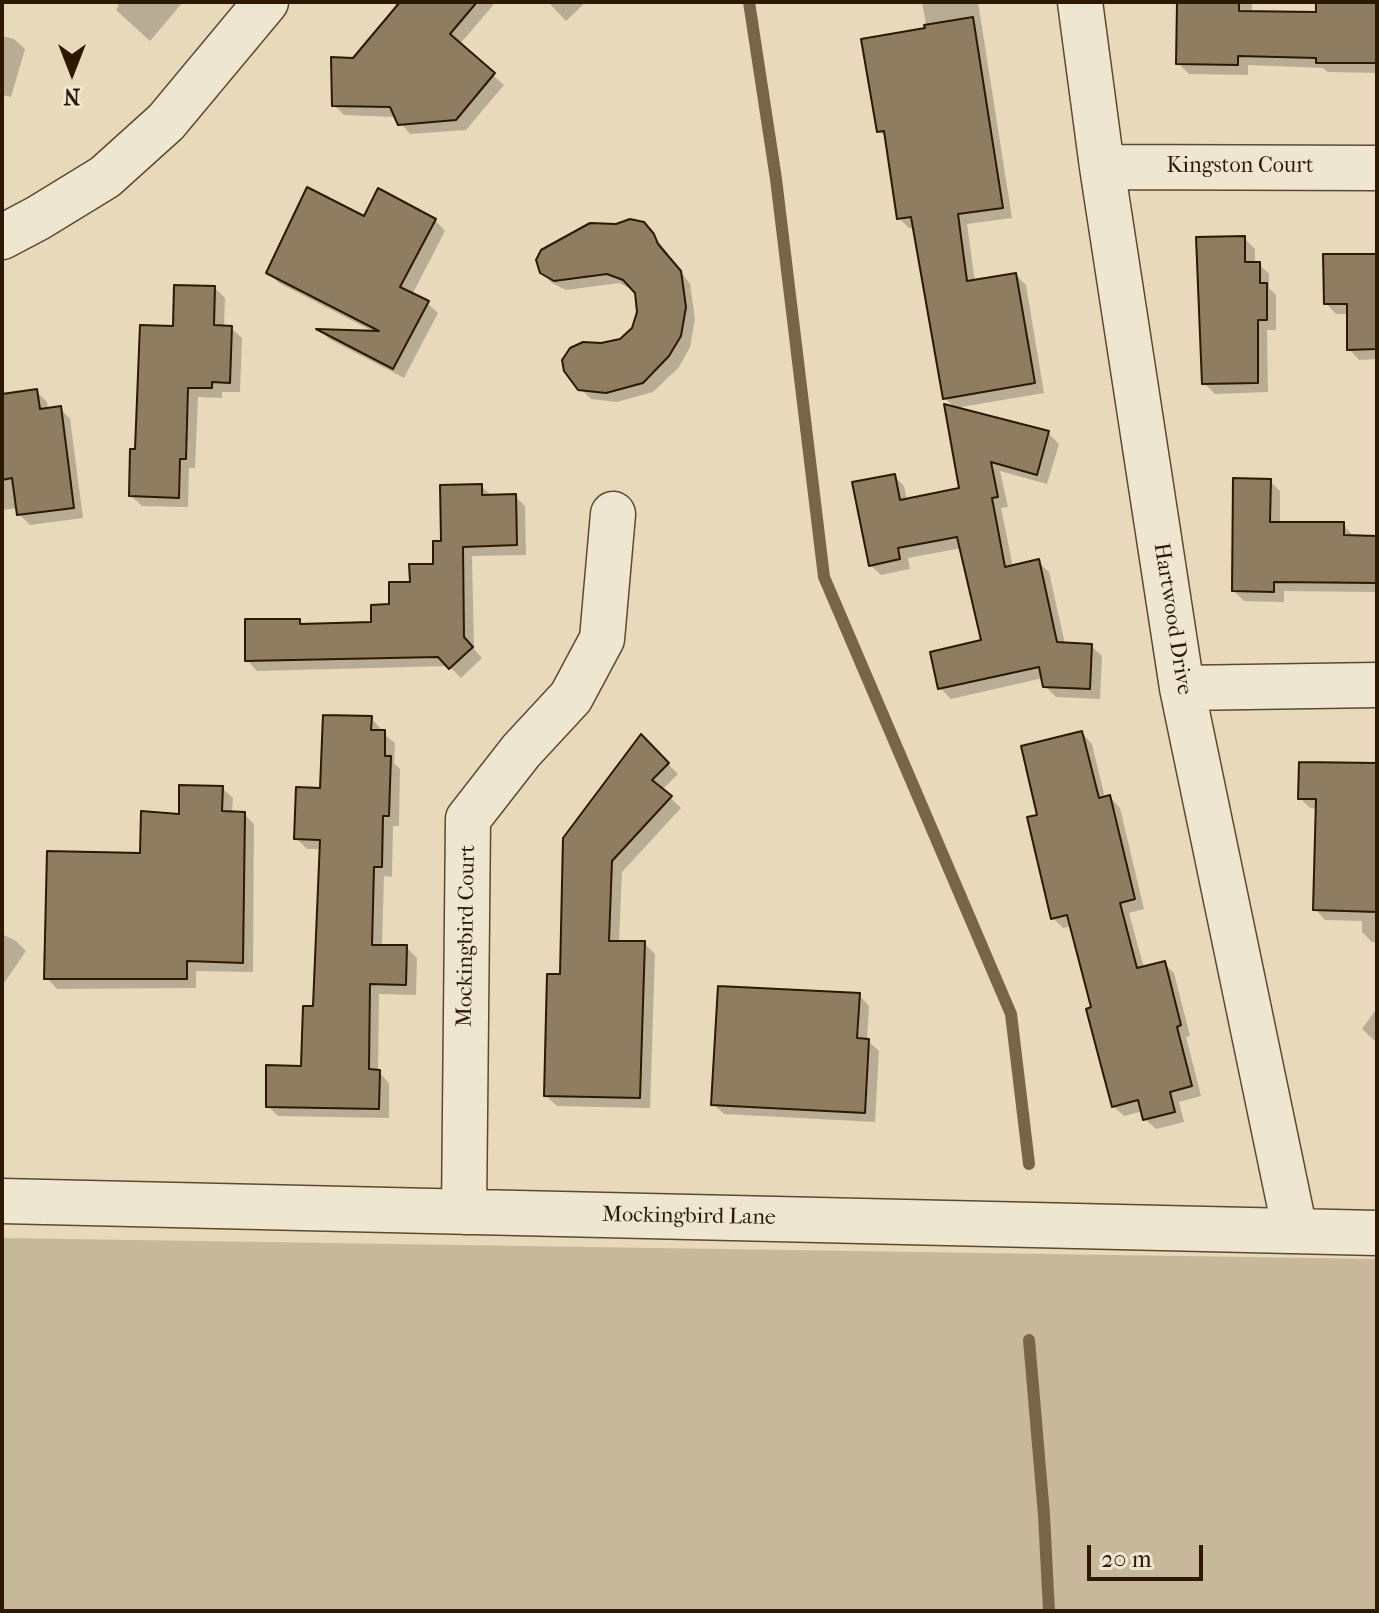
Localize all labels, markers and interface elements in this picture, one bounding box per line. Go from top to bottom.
north arrow [32,32,112,112]
text: N [64,83,80,109]
street label: Kingston Court [1166,154,1314,180]
street label: Hartwood Drive [1147,541,1197,697]
street label: Mockingbird Court [452,845,482,1027]
street label: Mockingbird Lane [602,1202,776,1232]
scale bar [1091,1529,1207,1579]
text: 20 m [1101,1545,1152,1573]

